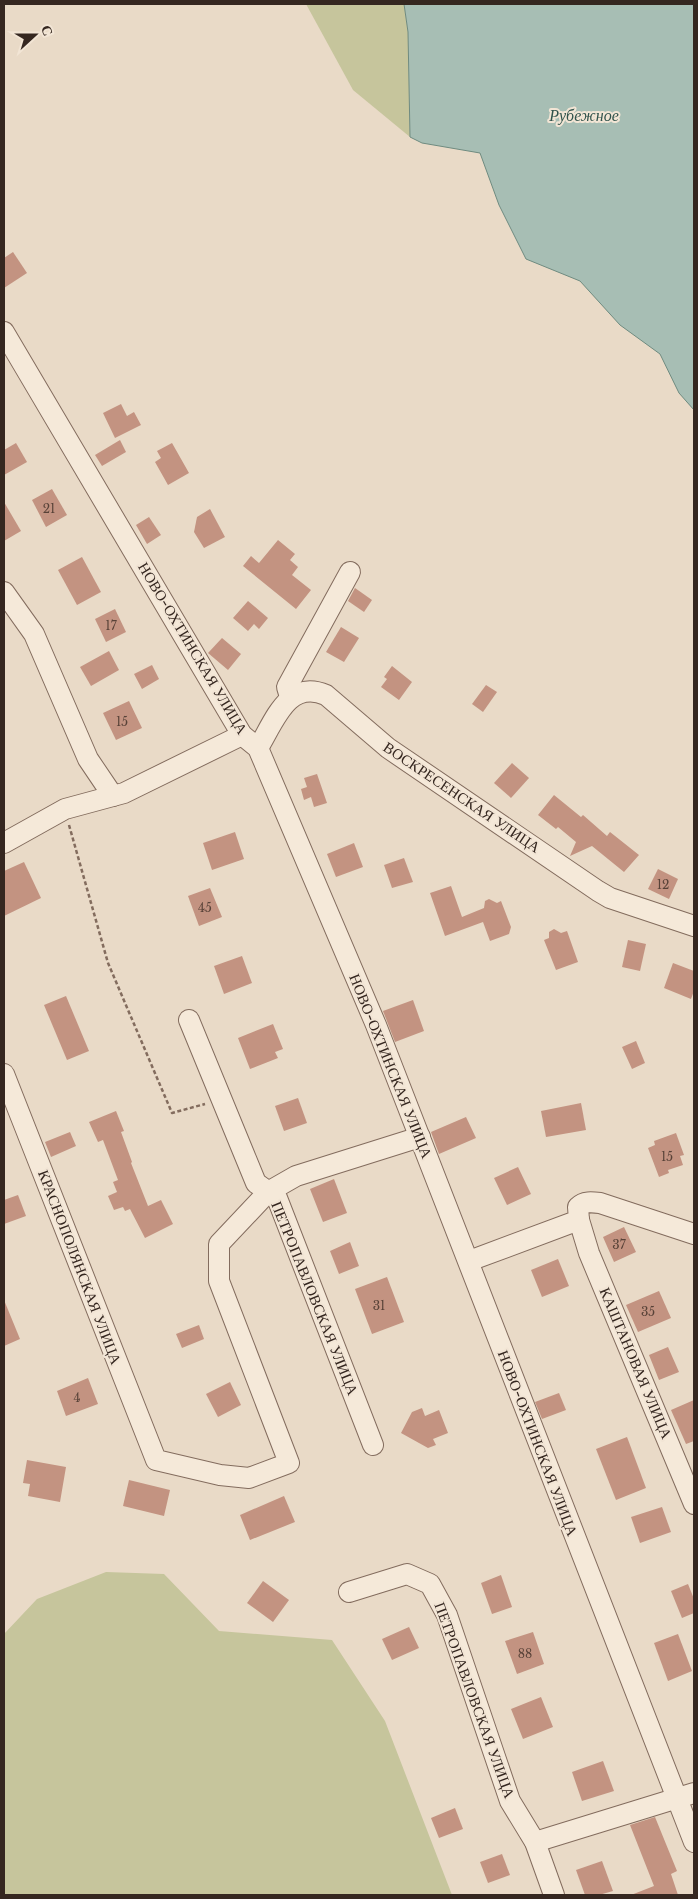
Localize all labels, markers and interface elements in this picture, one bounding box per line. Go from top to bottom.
north arrow [10,10,60,60]
text: С [37,22,57,38]
water label: Рубежное [548,105,619,125]
house number: 21 [43,501,55,516]
street label: НОВО-ОХТИНСКАЯ УЛИЦА [134,558,252,738]
house number: 17 [105,618,118,633]
house number: 15 [116,714,128,729]
street label: ВОСКРЕСЕНСКАЯ УЛИЦА [380,737,544,857]
house number: 12 [657,877,669,892]
house number: 45 [198,900,212,915]
street label: НОВО-ОХТИНСКАЯ УЛИЦА [345,971,437,1161]
house number: 15 [661,1149,673,1164]
street label: КРАСНОПОЛЯНСКАЯ УЛИЦА [34,1167,126,1367]
street label: ПЕТРОПАВЛОВСКАЯ УЛИЦА [267,1198,363,1398]
house number: 37 [612,1237,627,1252]
street label: КАШТАНОВАЯ УЛИЦА [595,1284,677,1442]
house number: 31 [373,1298,385,1313]
house number: 35 [641,1304,655,1319]
street label: НОВО-ОХТИНСКАЯ УЛИЦА [494,1347,582,1539]
house number: 4 [73,1390,81,1405]
street label: ПЕТРОПАВЛОВСКАЯ УЛИЦА [431,1599,519,1801]
house number: 88 [518,1646,532,1661]

